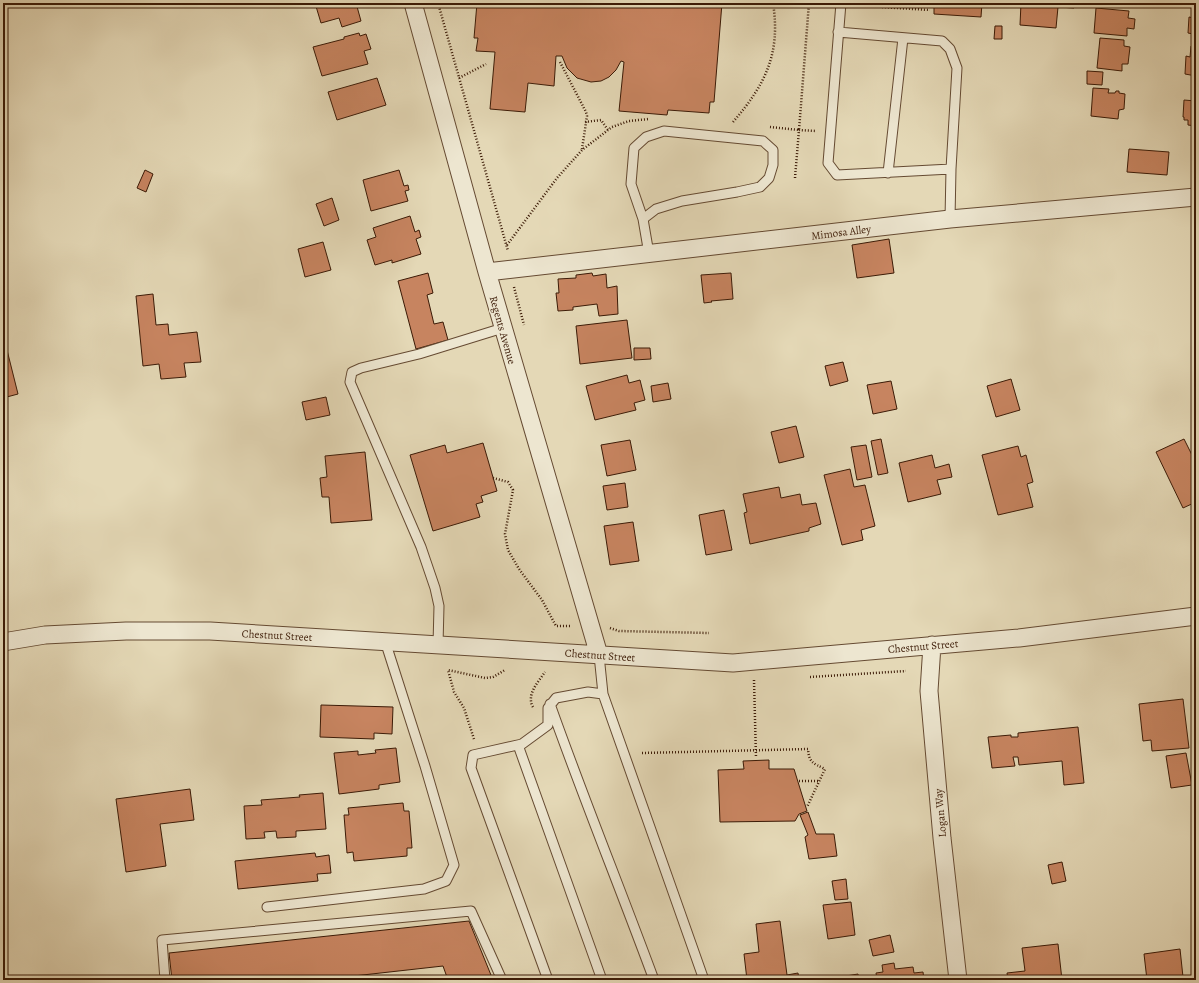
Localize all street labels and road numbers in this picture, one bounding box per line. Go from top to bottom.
street label: Mimosa Alley [810,221,872,244]
street label: Regents Avenue [486,294,519,366]
street label: Chestnut Street [241,626,313,645]
street label: Chestnut Street [887,636,959,657]
street label: Chestnut Street [564,646,636,665]
street label: Logan Way [931,788,950,838]

